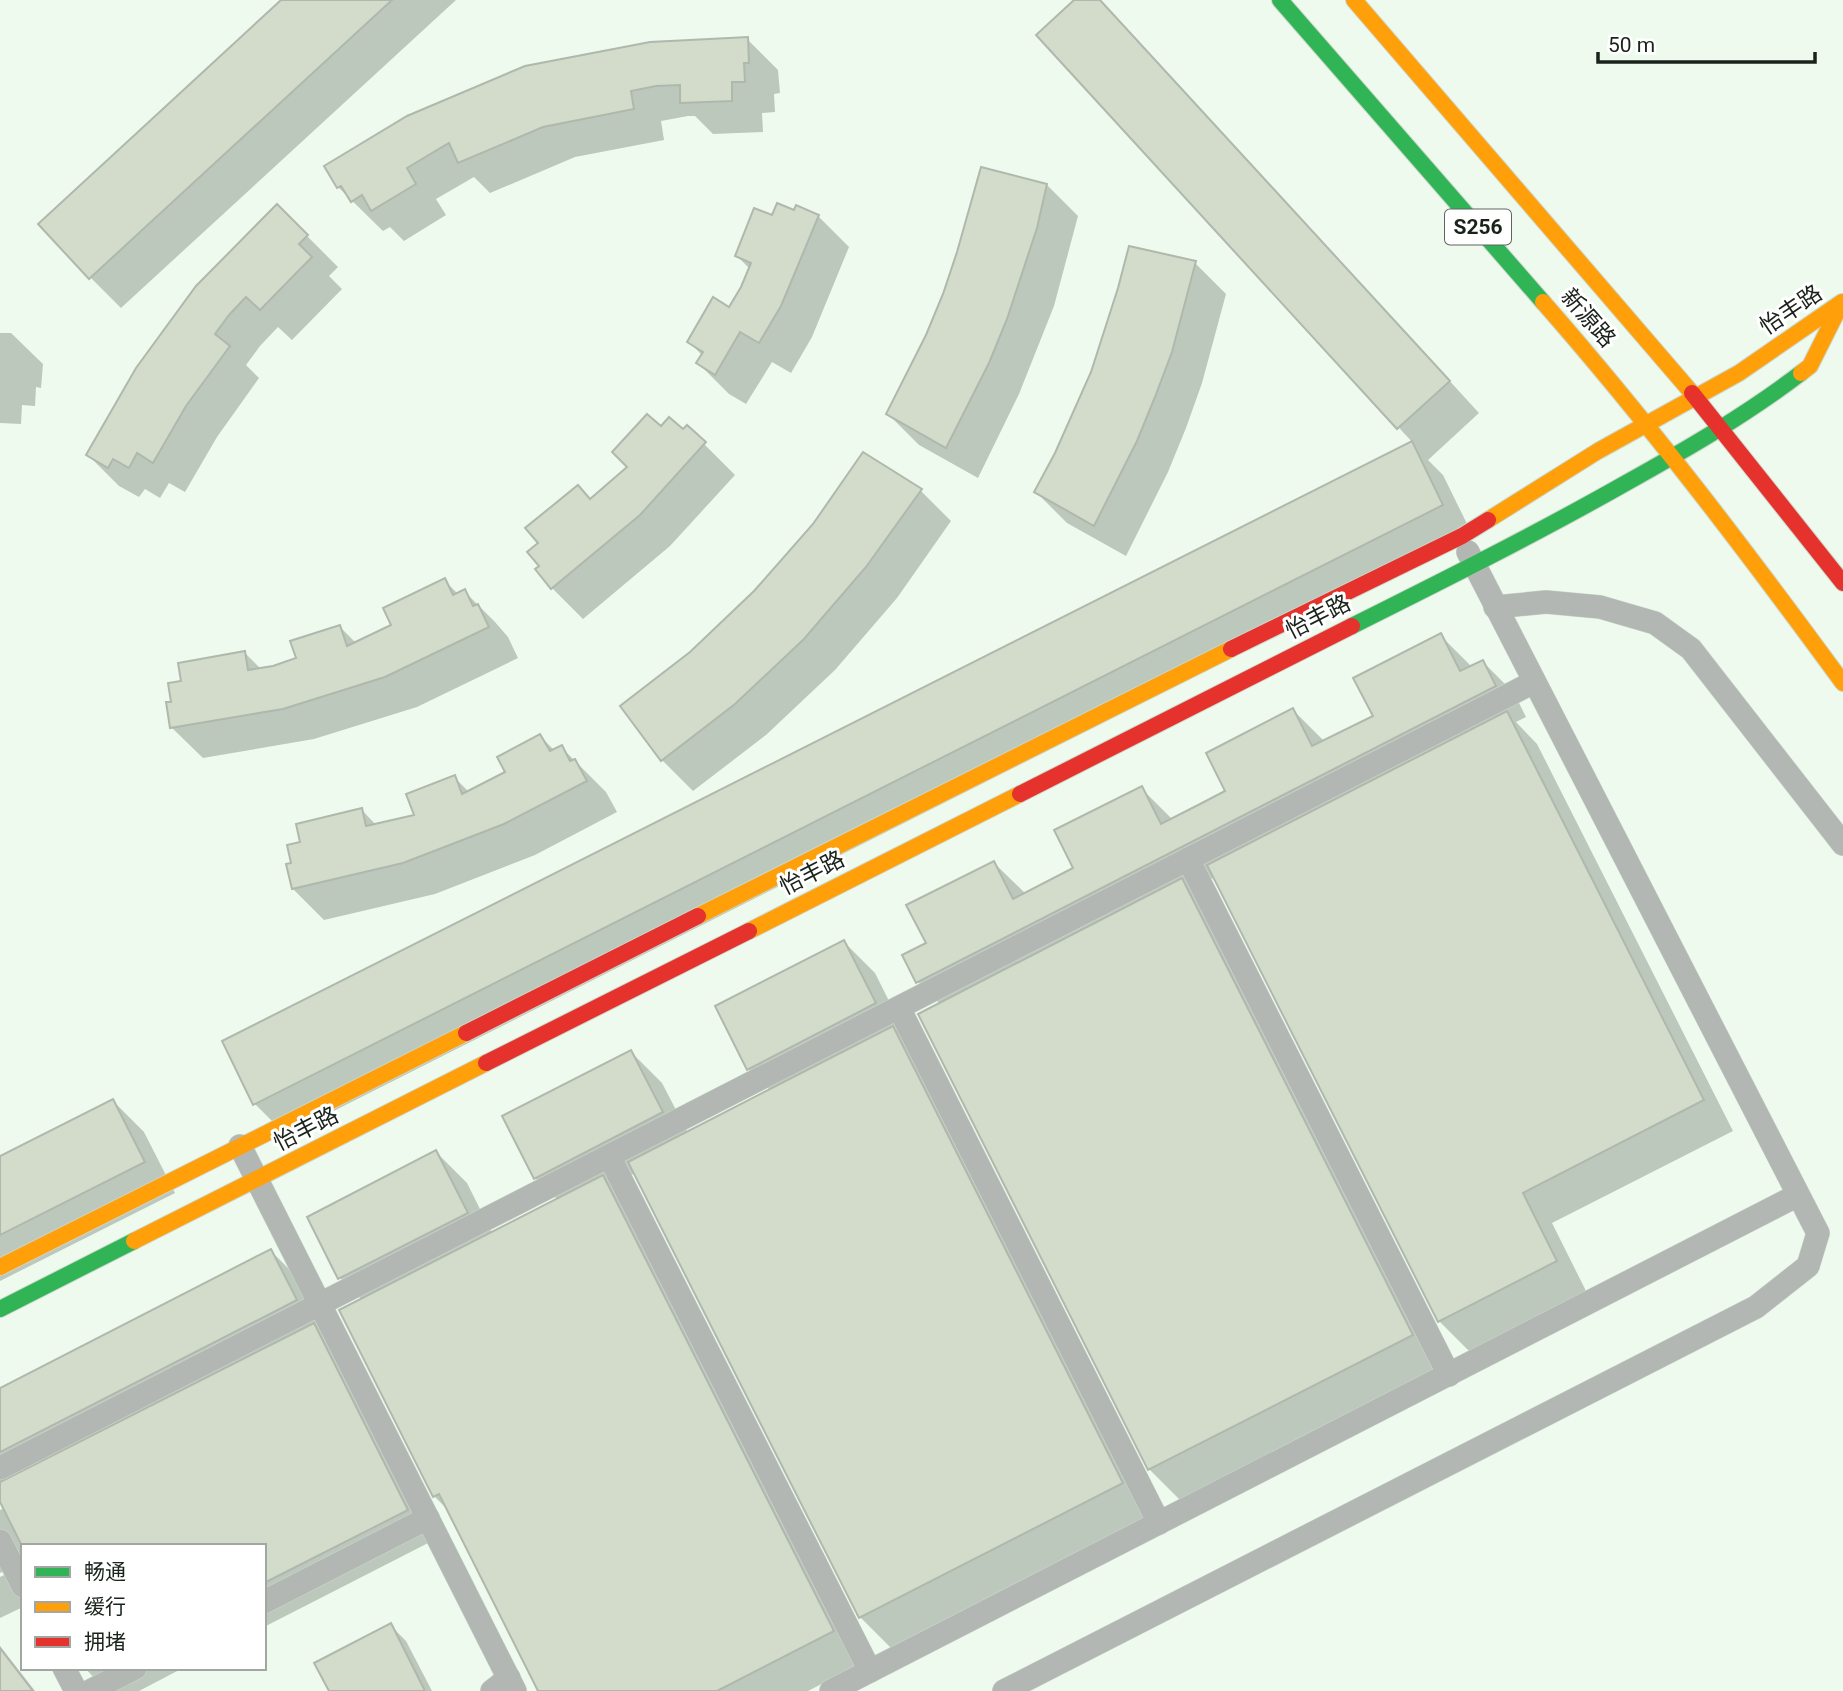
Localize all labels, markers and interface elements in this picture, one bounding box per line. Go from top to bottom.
scale bar [1598,21,1815,65]
text: 50 m [1608,33,1655,57]
road number: S256 [1445,210,1511,244]
street label: 怡丰路 [1755,280,1827,340]
street label: 新源路 [1555,283,1621,353]
street label: 怡丰路 [1281,589,1355,645]
street label: 怡丰路 [775,845,849,901]
street label: 怡丰路 [269,1101,343,1157]
legend [21,1544,266,1670]
text: 畅通 [84,1560,126,1584]
text: 缓行 [84,1595,126,1619]
text: 拥堵 [84,1630,126,1654]

